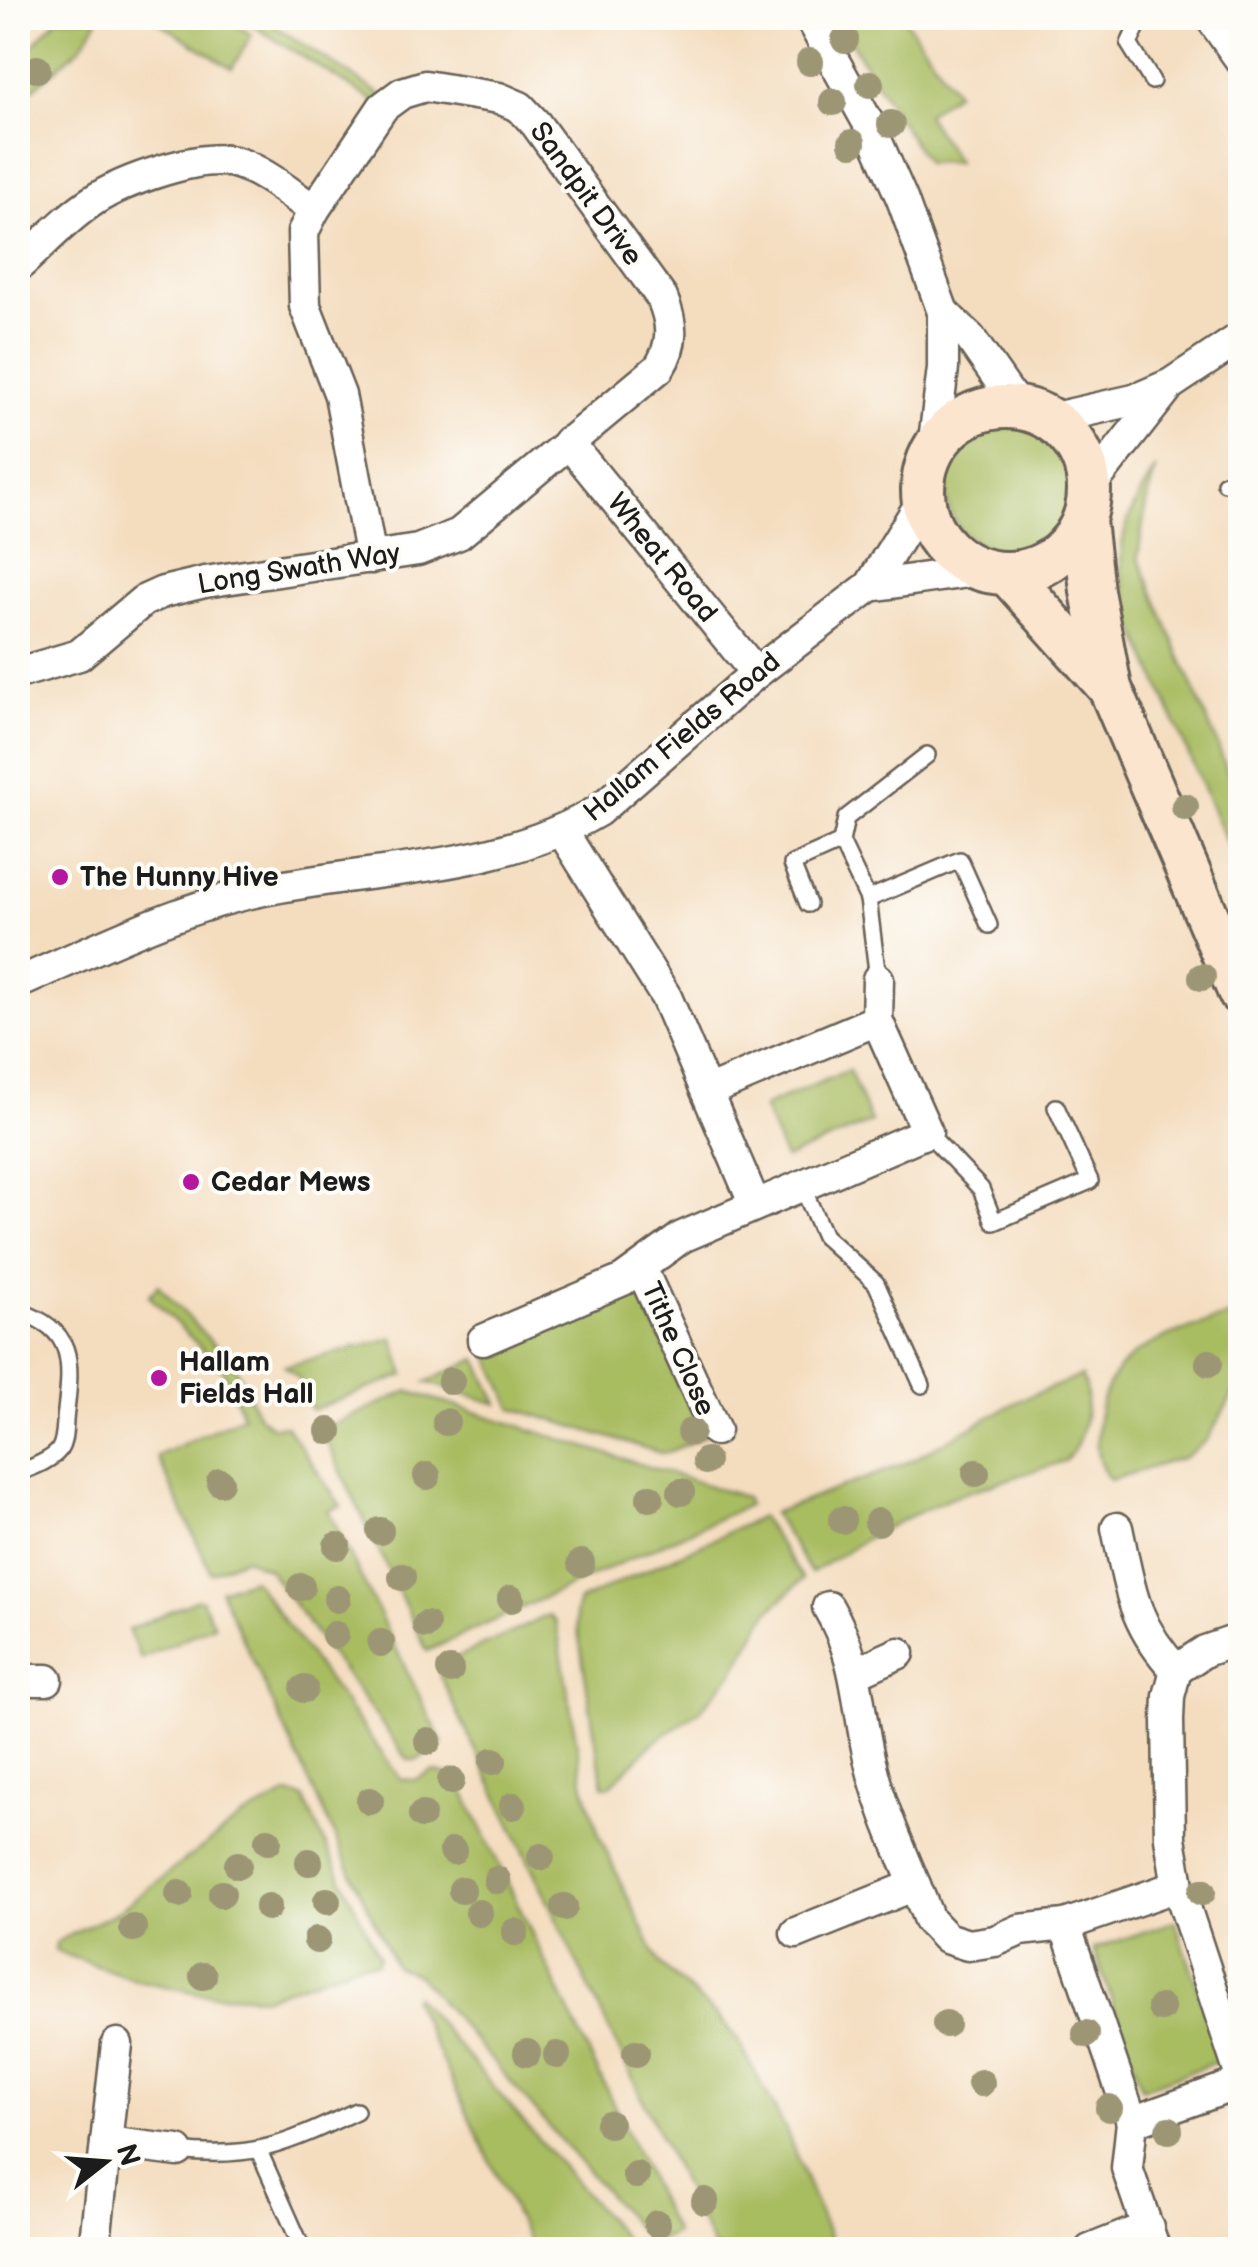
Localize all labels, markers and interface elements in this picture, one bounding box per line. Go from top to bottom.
street label: Sandpit Drive [523,116,649,272]
street label: Wheat Road [600,487,724,629]
street label: Long Swath Way [195,537,403,601]
street label: Hallam Fields Road [577,645,787,829]
place label: The Hunny Hive [80,861,279,894]
marker: The Hunny Hive [49,866,71,888]
place label: Cedar Mews [211,1166,371,1199]
marker: Cedar Mews [180,1171,202,1193]
street label: Tithe Close [634,1277,722,1421]
place label: Hallam Fields Hall [179,1346,314,1411]
marker: Hallam Fields Hall [148,1367,170,1389]
north arrow [55,2112,155,2212]
text: N [109,2140,146,2170]

